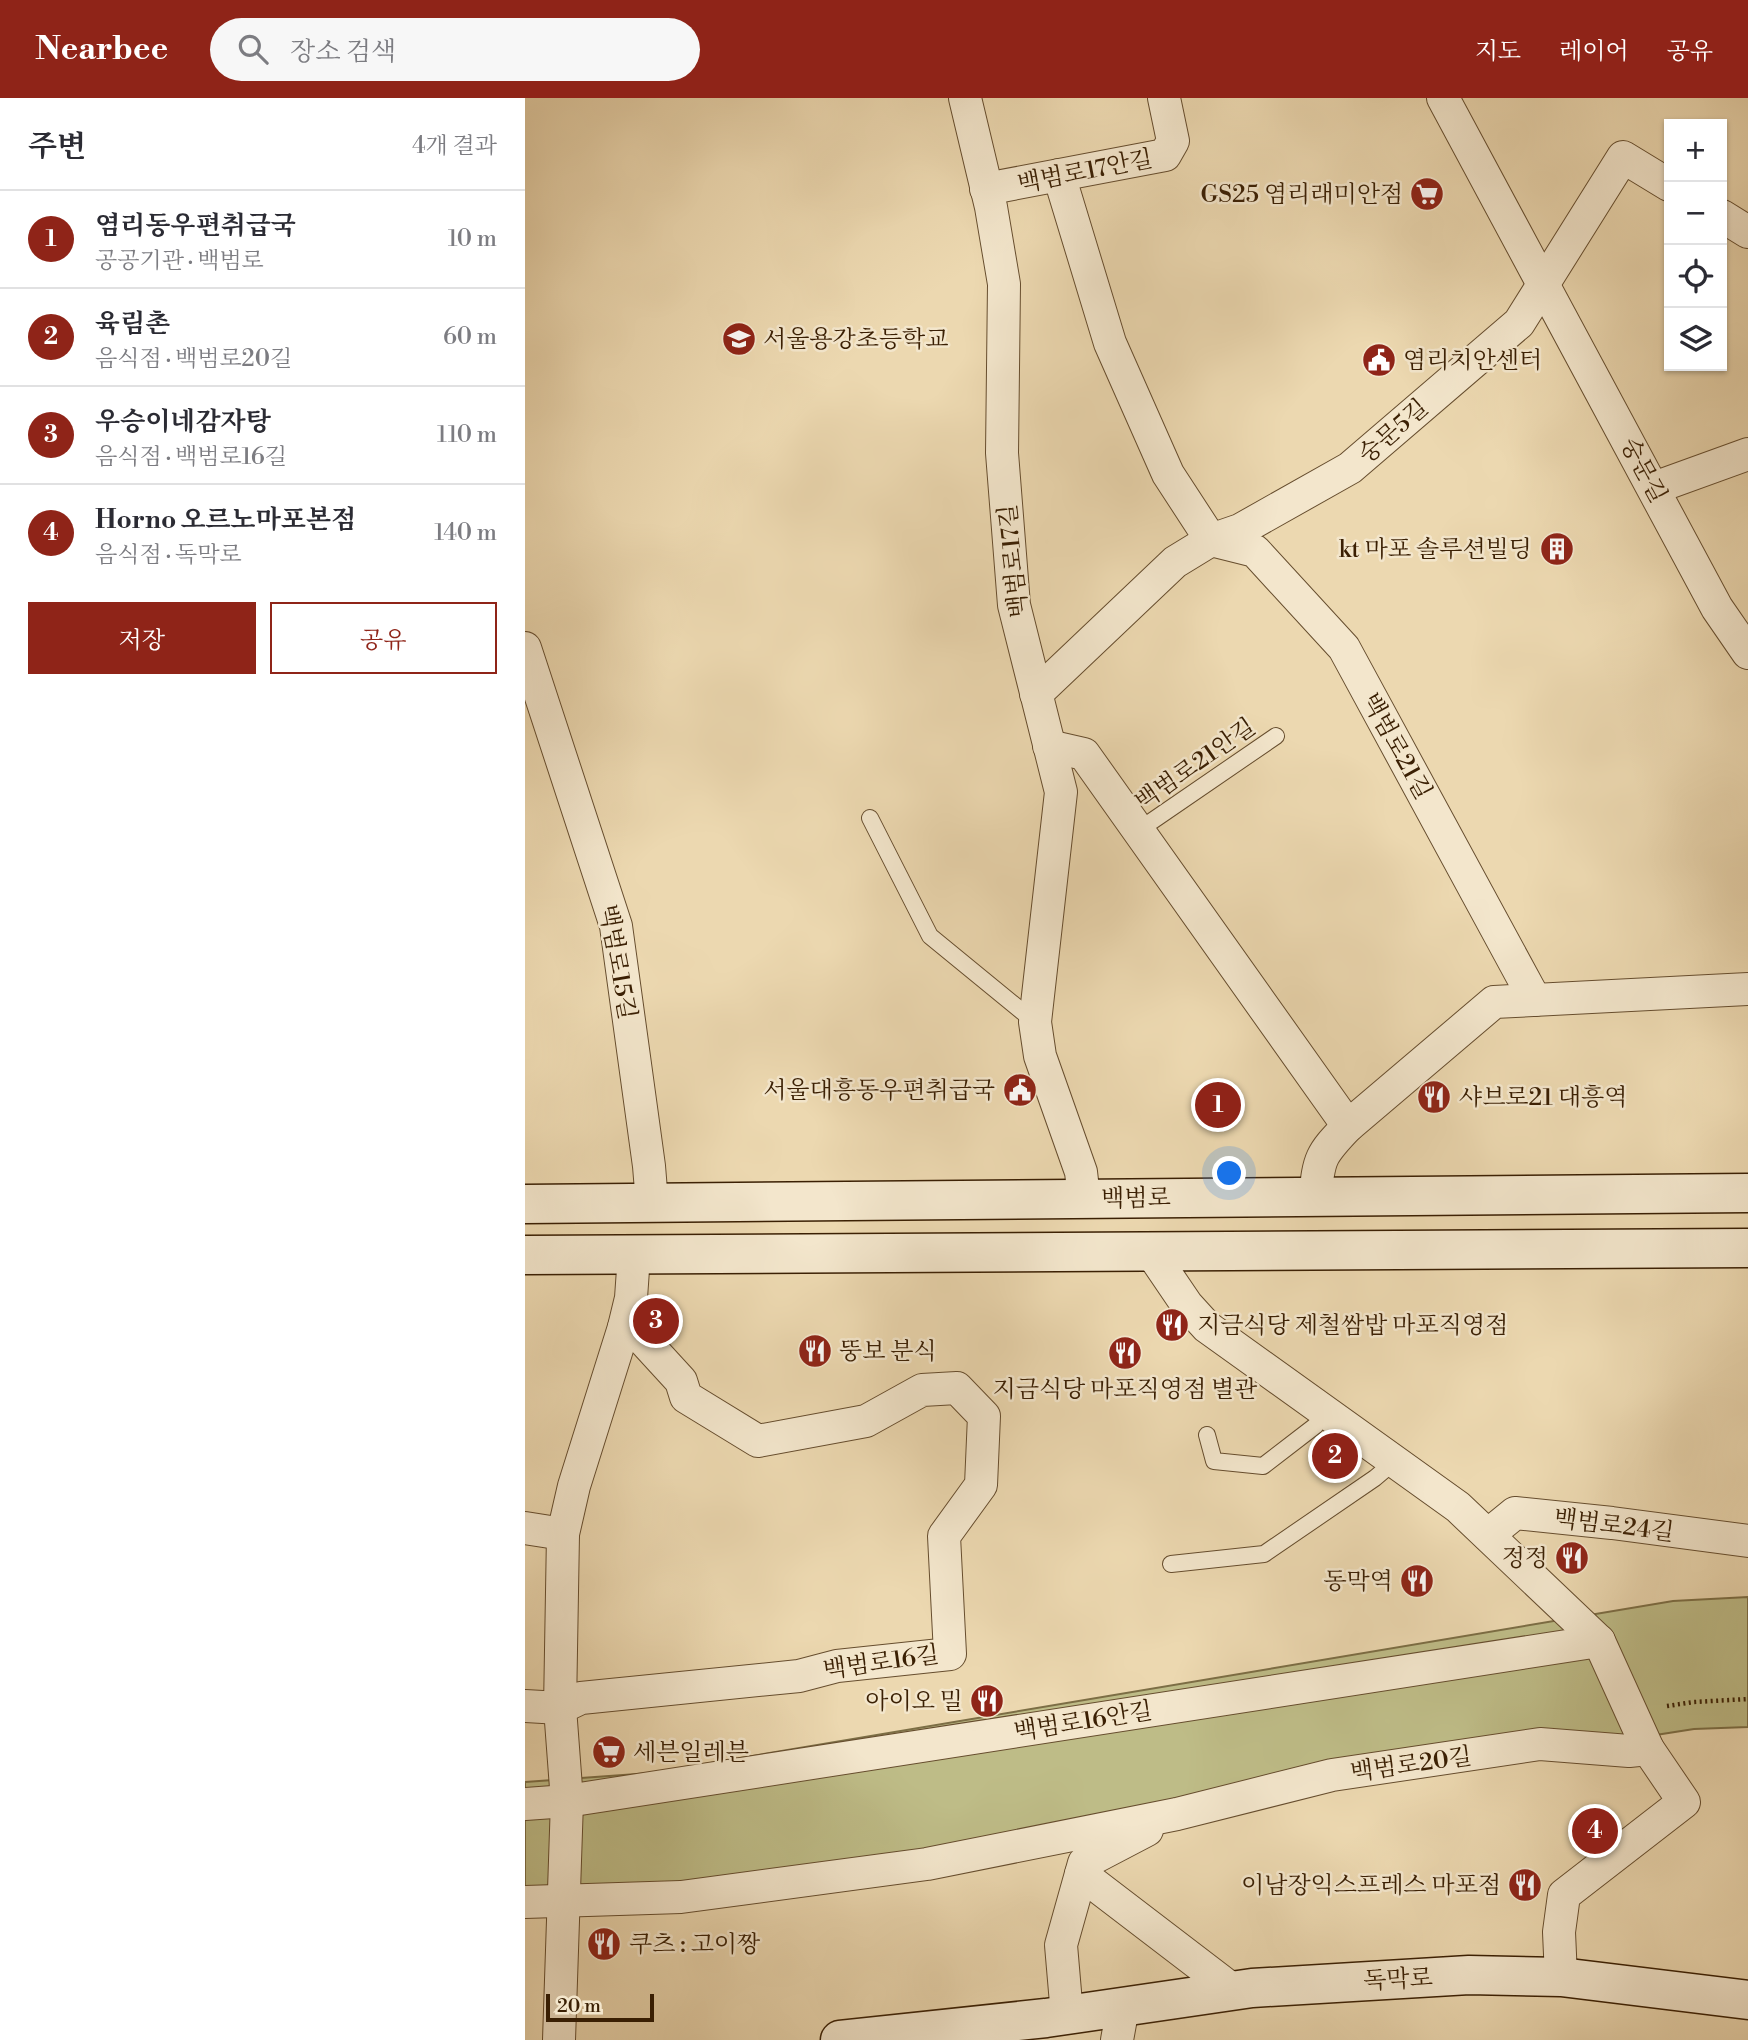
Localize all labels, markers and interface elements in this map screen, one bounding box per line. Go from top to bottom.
search box [210,18,700,81]
text: Nearbee [35,29,168,70]
icon: search [234,30,272,68]
text: 장소 검색 [290,36,396,68]
text: 지도 [1475,37,1521,67]
text: 레이어 [1559,37,1629,67]
text: 공유 [1667,37,1713,67]
map controls [1664,119,1727,371]
button: + [1664,119,1727,182]
text: 주변 [28,128,86,166]
text: 4개 결과 [412,132,497,160]
street label: 백범로17안길 [1015,144,1155,200]
supermarket icon: GS25 염리래미안점 [1408,175,1446,213]
place label: GS25 염리래미안점 [1201,180,1403,210]
button: − [1664,182,1727,245]
text: 염리동우편취급국 [95,210,296,242]
text: 1 [45,225,57,253]
text: 10 m [448,225,497,253]
button: locate [1664,245,1727,308]
text: 공공기관 · 백범로 [95,247,264,275]
text: 육림촌 [95,308,170,340]
button: layers [1664,308,1727,371]
school or university icon: 서울용강초등학교 [720,320,758,358]
text: 2 [44,323,58,351]
text: 60 m [443,323,497,351]
place label: 서울용강초등학교 [763,325,948,355]
public building icon: 염리치안센터 [1360,341,1398,379]
text: 음식점 · 백범로20길 [95,345,292,373]
place label: 염리치안센터 [1403,346,1542,376]
street label: 숭문5길 [1353,393,1435,470]
text: 우승이네감자탕 [95,406,271,438]
text: 3 [44,421,58,449]
text: 110 m [437,421,497,449]
street label: 숭문길 [1614,433,1673,508]
text: 음식점 · 백범로16길 [95,443,287,471]
street label: 백범로17길 [993,503,1035,619]
text: Horno 오르노마포본점 [95,504,356,536]
text: 4 [43,519,59,547]
text: 140 m [434,519,497,547]
building icon: kt 마포 솔루션빌딩 [1538,530,1576,568]
place label: kt 마포 솔루션빌딩 [1339,535,1532,565]
text: 음식점 · 독막로 [95,541,242,569]
button: 저장 [28,602,256,674]
button: 공유 [270,602,497,674]
street label: 백범로21길 [1355,688,1438,805]
street label: 백범로21안길 [1130,712,1262,817]
street label: 백범로15길 [592,902,642,1022]
public building icon: 서울대흥동우편취급국 [1001,1071,1039,1109]
place label: 서울대흥동우편취급국 [763,1076,995,1106]
restaurant icon: 샤브로21 대흥역 [1415,1078,1453,1116]
pin: 1 [1195,1079,1241,1131]
place label: 샤브로21 대흥역 [1459,1083,1627,1113]
your location [1212,1156,1246,1190]
street label: 백범로 [1101,1183,1171,1215]
pin: 3 [633,1295,679,1347]
restaurant icon: 지금식당 제철쌈밥 마포직영점 [1153,1306,1191,1344]
place label: 지금식당 제철쌈밥 마포직영점 [1197,1311,1508,1341]
restaurant icon: 뚱보 분식 [796,1332,834,1370]
restaurant icon: 지금식당 마포직영점 별관 [1106,1334,1144,1372]
place label: 뚱보 분식 [839,1337,937,1367]
place label: 지금식당 마포직영점 별관 [993,1375,1257,1405]
pin: 2 [1312,1430,1358,1482]
street label: 백범로24길 [1552,1504,1676,1548]
restaurant icon: 정정 [1553,1539,1591,1577]
place label: 정정 [1502,1544,1548,1574]
restaurant icon: 동막역 [1398,1562,1436,1600]
place label: 동막역 [1323,1567,1393,1597]
street label: 백범로16길 [821,1640,941,1686]
restaurant icon: 아이오 밀 [968,1682,1006,1720]
place label: 아이오 밀 [865,1687,963,1717]
street label: 백범로16안길 [1012,1696,1155,1748]
supermarket icon: 세븐일레븐 [590,1733,628,1771]
place label: 세븐일레븐 [633,1738,749,1768]
street label: 백범로20길 [1348,1742,1474,1788]
pin: 4 [1572,1805,1618,1857]
restaurant icon: 이남장익스프레스 마포점 [1506,1866,1544,1904]
place label: 이남장익스프레스 마포점 [1241,1871,1501,1901]
restaurant icon: 쿠츠 : 고이짱 [585,1925,623,1963]
place label: 쿠츠 : 고이짱 [629,1930,761,1960]
street label: 독막로 [1363,1963,1434,1997]
scale bar [546,1991,655,2023]
text: 20 m [557,1994,601,2018]

